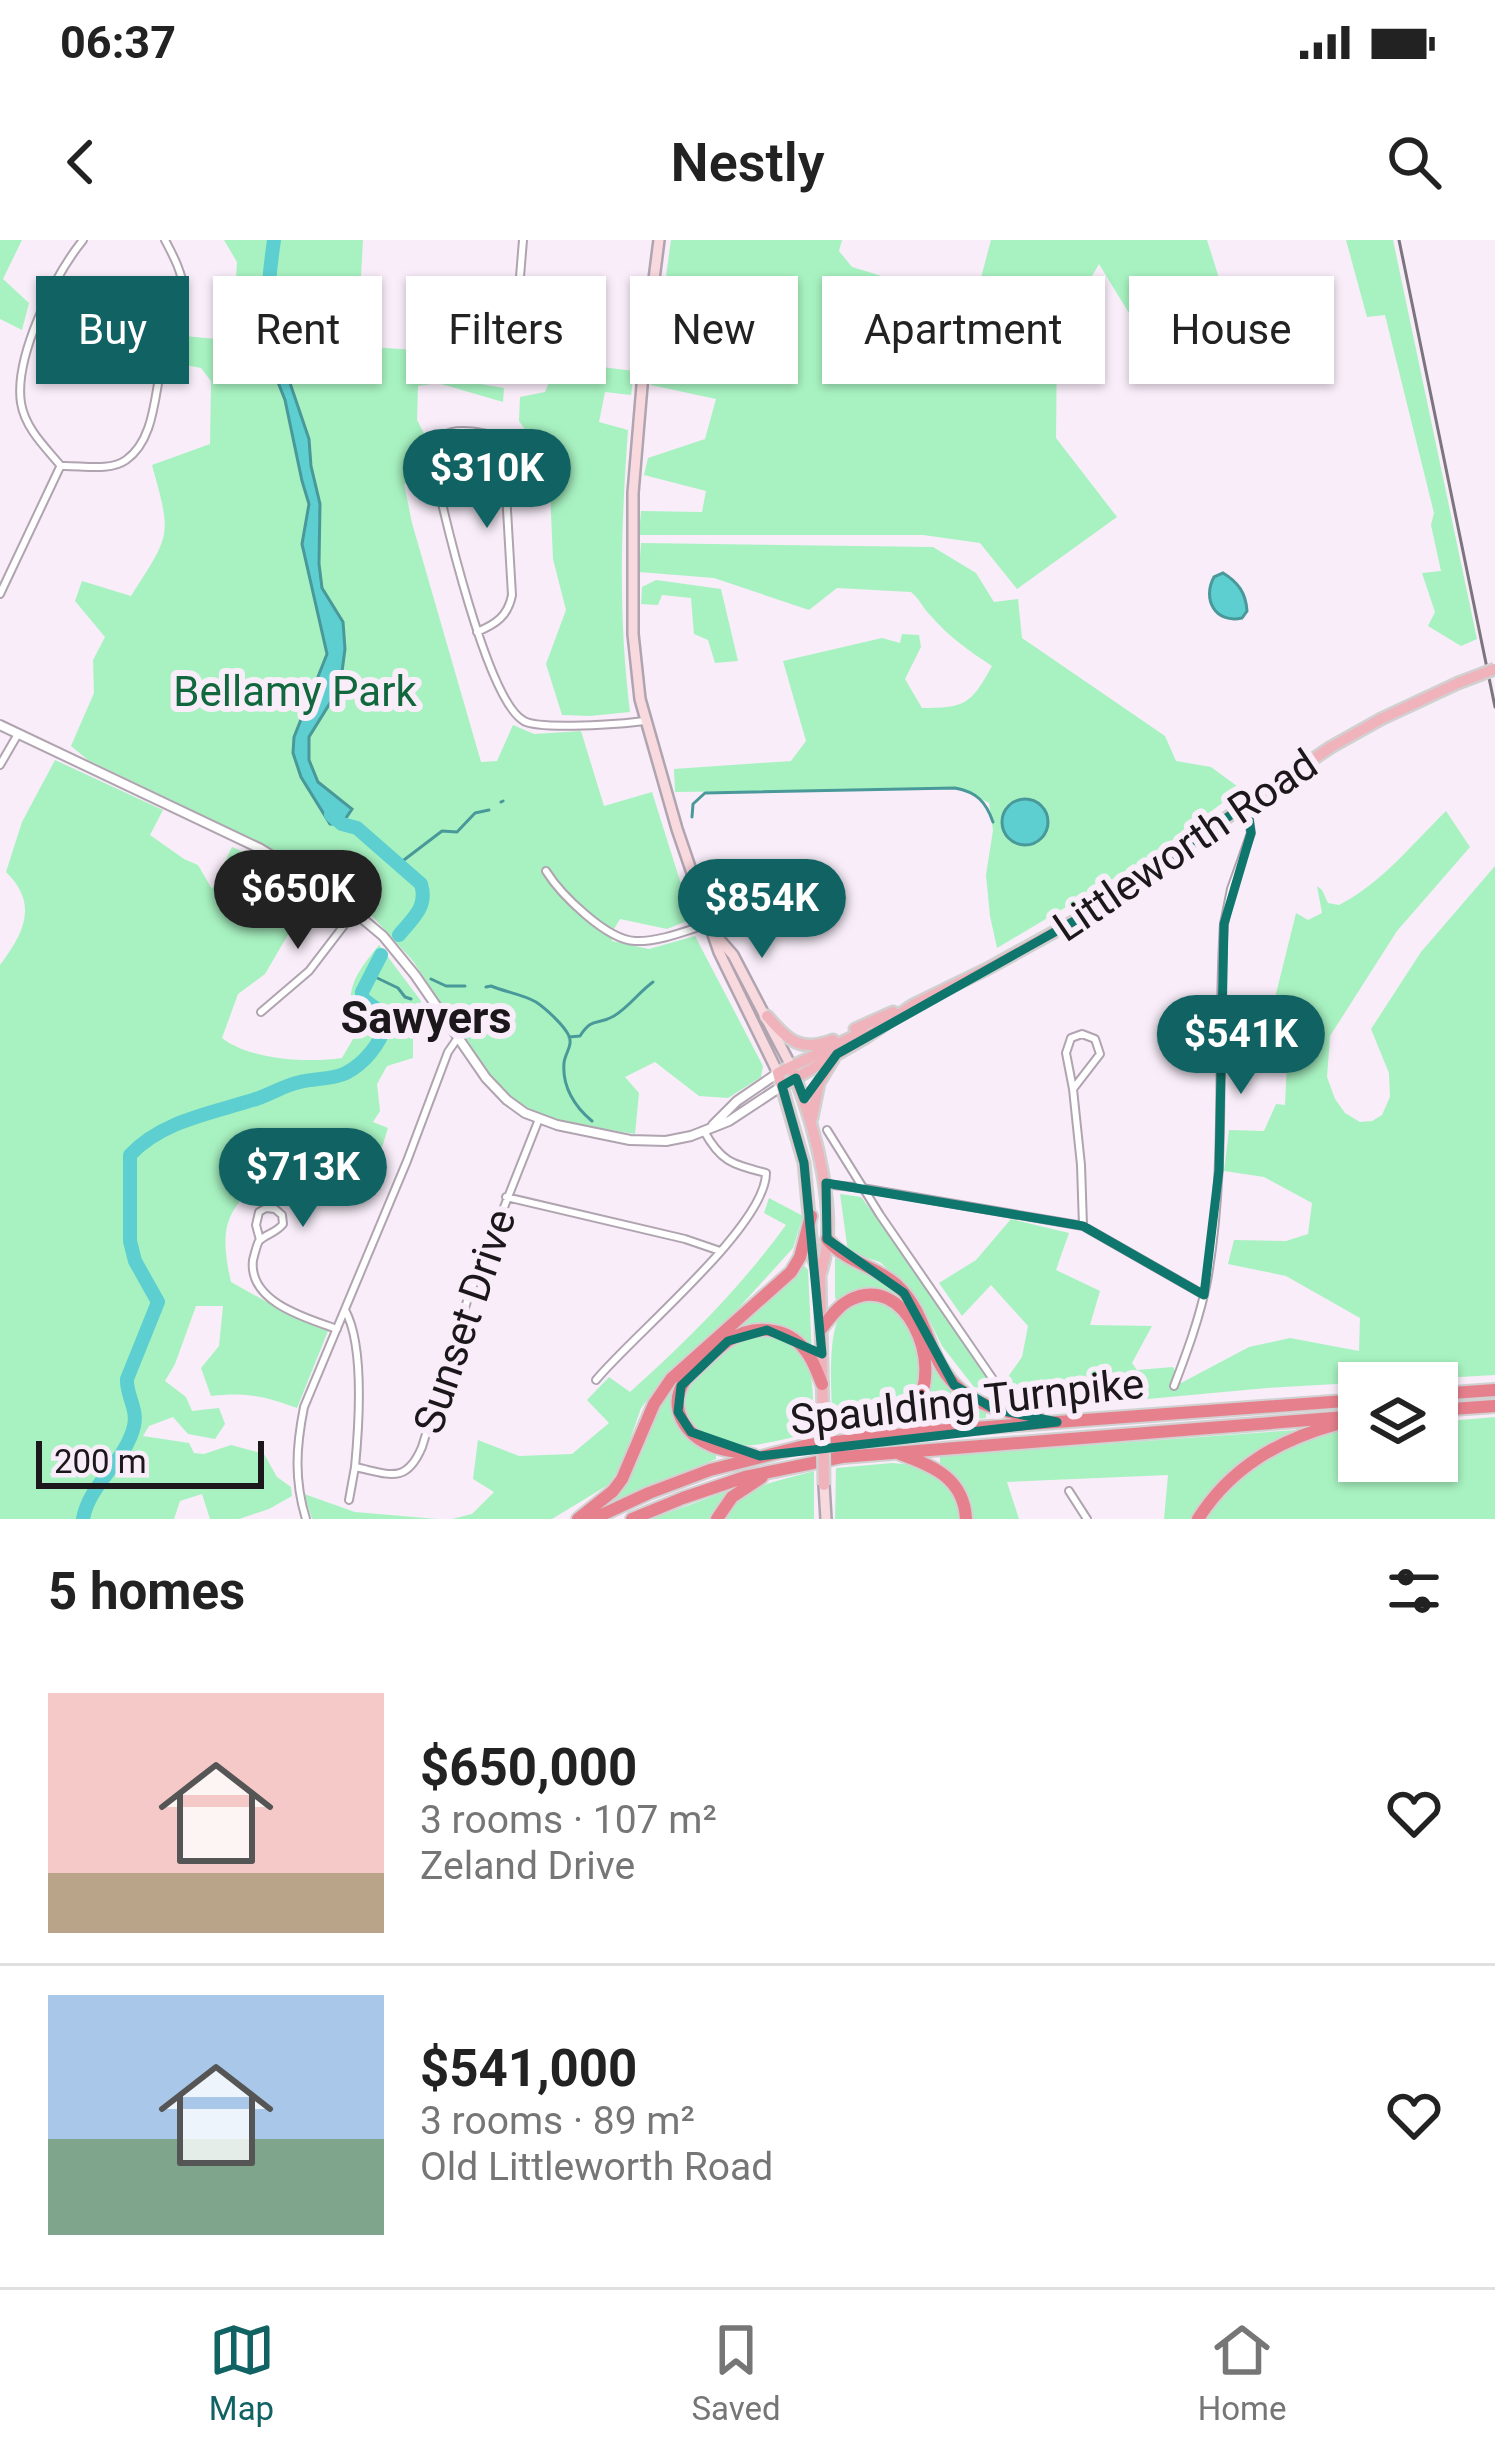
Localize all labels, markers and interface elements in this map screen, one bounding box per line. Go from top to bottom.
text: 06:37 [60,16,176,69]
icon: back [48,129,114,195]
icon: search [1381,129,1447,195]
text: Nestly [670,131,825,194]
chip: Buy [36,276,189,384]
chip: Rent [213,276,382,384]
chip: Filters [406,276,606,384]
chip: New [630,276,798,384]
chip: Apartment [822,276,1105,384]
chip: House [1129,276,1334,384]
pin: $310K [403,429,571,531]
text: $310K [430,445,544,491]
park label: Bellamy Park [173,667,417,716]
street label: Littleworth Road [1044,739,1326,952]
pin: $650K [214,850,382,952]
pin: $854K [678,859,846,961]
text: $650K [241,866,355,912]
text: $854K [705,875,819,921]
district label: Sawyers [340,991,512,1044]
pin: $541K [1157,995,1325,1097]
text: $541K [1184,1011,1298,1057]
pin: $713K [219,1128,387,1230]
text: $713K [246,1144,360,1190]
street label: Sunset Drive [403,1203,526,1440]
street label: Spaulding Turnpike [788,1359,1146,1444]
map controls [1338,1362,1458,1482]
button: layers [1338,1362,1458,1482]
scale bar [36,1435,264,1488]
text: 200 m [54,1442,147,1481]
icon: filters [1381,1558,1447,1624]
text: 5 homes [48,1562,245,1621]
text: $650,000 [420,1738,637,1797]
icon: home [144,1741,288,1885]
icon: heart [1381,1780,1447,1846]
text: 3 rooms · 107 m² [420,1797,717,1843]
text: Zeland Drive [420,1843,635,1889]
text: $541,000 [420,2039,637,2098]
icon: home [144,2043,288,2187]
icon: heart [1381,2082,1447,2148]
text: 3 rooms · 89 m² [420,2098,695,2144]
text: Old Littleworth Road [420,2144,773,2190]
tab: Map [209,2317,275,2428]
tab: Saved [692,2317,781,2428]
tab: Home [1198,2317,1287,2428]

